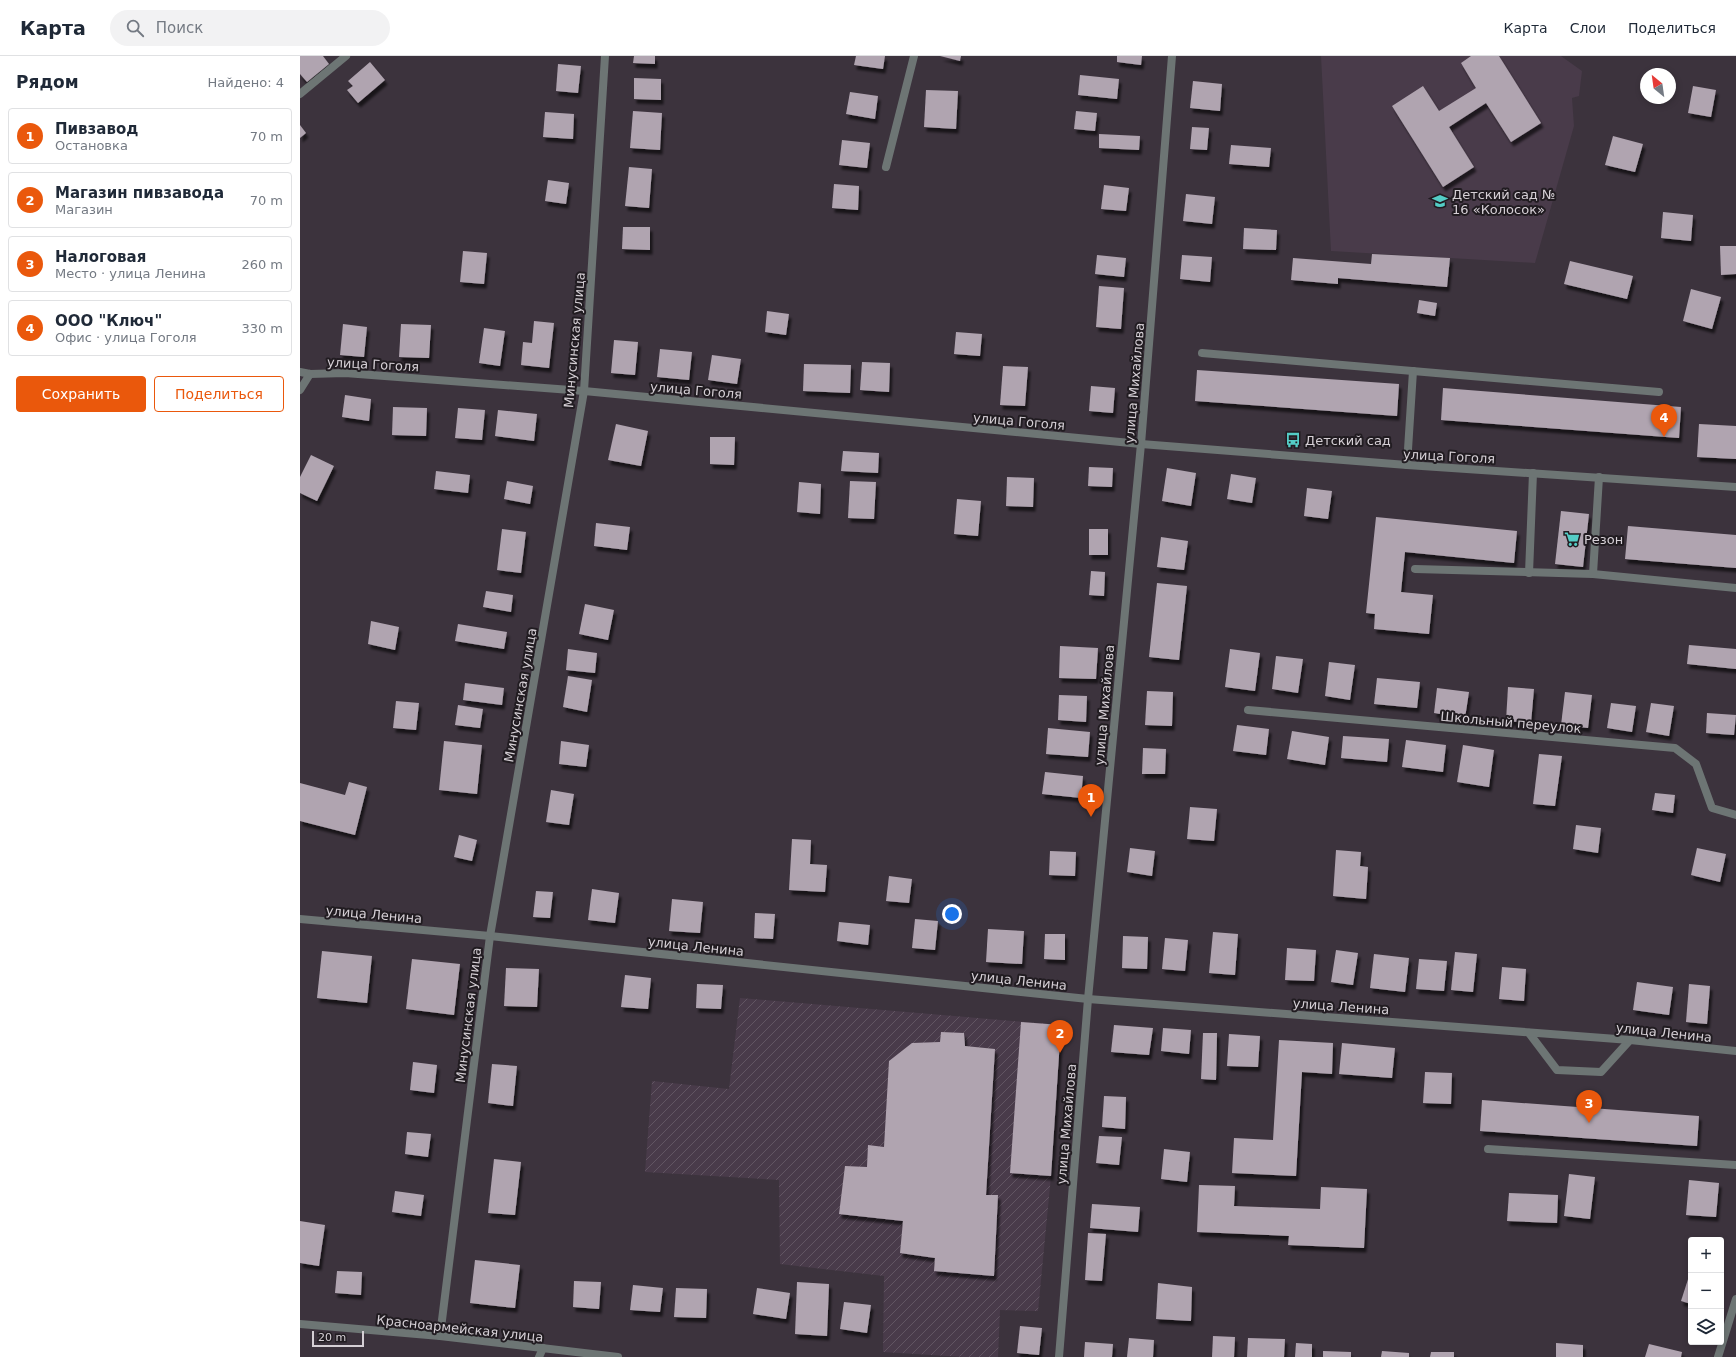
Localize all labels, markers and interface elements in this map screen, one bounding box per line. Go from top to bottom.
search box [110,10,390,46]
text: Карта [20,17,86,39]
icon: search [124,17,146,39]
text: Поиск [156,19,203,37]
text: Карта [1504,20,1548,36]
text: Слои [1570,20,1606,36]
text: Поделиться [1628,20,1716,36]
north arrow [1640,68,1676,104]
text: Рядом [16,72,79,92]
text: Найдено: 4 [208,75,284,90]
text: Пивзавод [55,120,138,138]
text: 1 [25,129,35,144]
text: 70 m [250,129,283,144]
text: Остановка [55,138,128,153]
text: Магазин пивзавода [55,184,224,202]
place label: Детский сад № 16 «Колосок» [1452,187,1556,217]
school or university icon: Детский сад № 16 «Колосок» [1431,192,1449,210]
text: 2 [25,193,35,208]
text: 70 m [250,193,283,208]
text: Магазин [55,202,113,217]
text: Налоговая [55,248,146,266]
text: 3 [25,257,35,272]
text: 260 m [241,257,283,272]
text: Место · улица Ленина [55,266,206,281]
street label: Минусинская улица [561,272,588,409]
text: ООО "Ключ" [55,312,162,330]
text: 4 [25,321,35,336]
text: 330 m [241,321,283,336]
street label: улица Михайлова [1122,322,1147,444]
text: Офис · улица Гоголя [55,330,197,345]
street label: улица Гоголя [327,355,419,374]
button: Сохранить [16,376,146,412]
button: Поделиться [154,376,284,412]
street label: улица Гоголя [649,379,743,402]
pin: 4 [1651,404,1677,437]
street label: улица Гоголя [972,410,1066,433]
bus stop icon: Детский сад [1284,431,1302,449]
place label: Детский сад [1305,433,1391,448]
street label: улица Гоголя [1403,447,1495,466]
supermarket icon: Резон [1563,530,1581,548]
place label: Резон [1584,532,1623,547]
street label: Минусинская улица [501,627,540,763]
street label: улица Михайлова [1092,644,1117,766]
street label: Школьный переулок [1440,709,1582,736]
pin: 1 [1078,784,1104,817]
street label: улица Ленина [325,903,423,926]
your location [942,904,962,924]
street label: улица Ленина [647,934,745,959]
street label: Минусинская улица [453,947,484,1084]
street label: улица Ленина [970,968,1068,993]
street label: улица Ленина [1292,996,1390,1017]
pin: 2 [1047,1020,1073,1053]
street label: улица Ленина [1615,1020,1713,1045]
street label: улица Михайлова [1054,1063,1079,1185]
pin: 3 [1576,1090,1602,1123]
map controls [1688,1237,1724,1345]
button: + [1688,1237,1724,1273]
button: − [1688,1273,1724,1309]
button: layers [1688,1309,1724,1345]
street label: Красноармейская улица [376,1312,544,1345]
scale bar [312,1329,364,1348]
text: 20 m [318,1331,346,1344]

